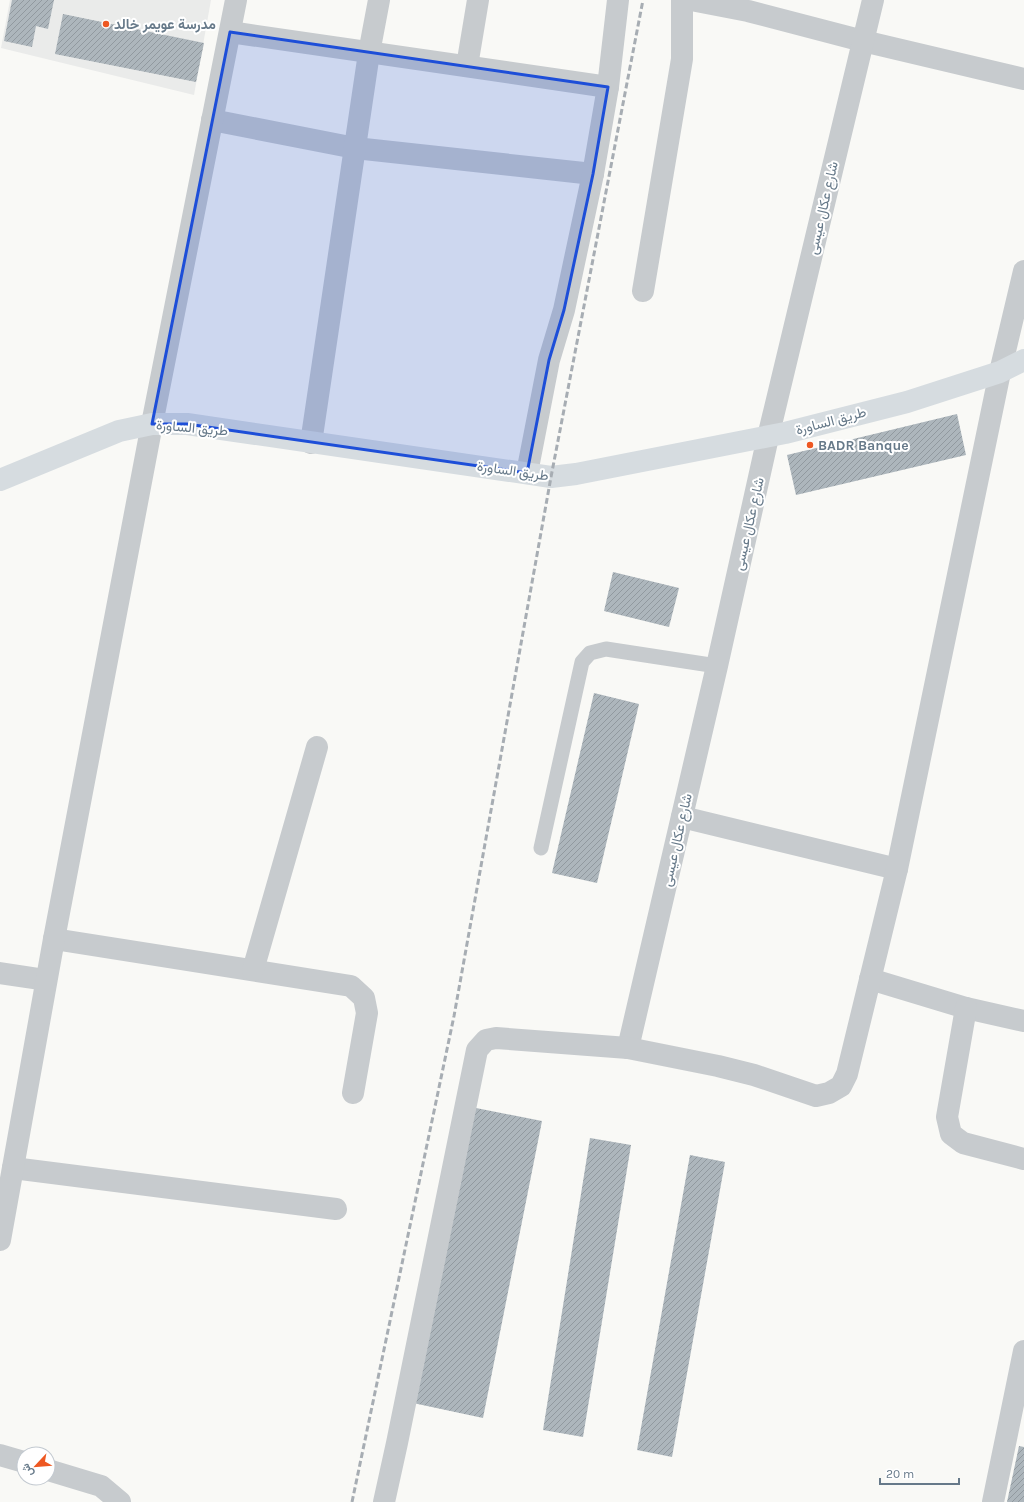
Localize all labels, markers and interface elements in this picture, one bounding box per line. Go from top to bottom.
place label: مدرسة عويمر خالد [114,16,216,33]
marker: مدرسة عويمر خالد [101,19,111,29]
street label: شارع عكال عيسى [804,160,844,257]
street label: طريق الساورة [794,403,868,439]
street label: طريق الساورة [155,416,229,440]
place label: BADR Banque [818,437,909,454]
marker: BADR Banque [805,440,815,450]
street label: طريق الساورة [476,458,550,484]
street label: شارع عكال عيسى [730,476,770,573]
street label: شارع عكال عيسى [658,792,698,889]
north arrow [16,1446,56,1486]
scale bar [880,1460,959,1486]
text: ش [19,1461,36,1479]
text: 20 m [886,1467,914,1481]

